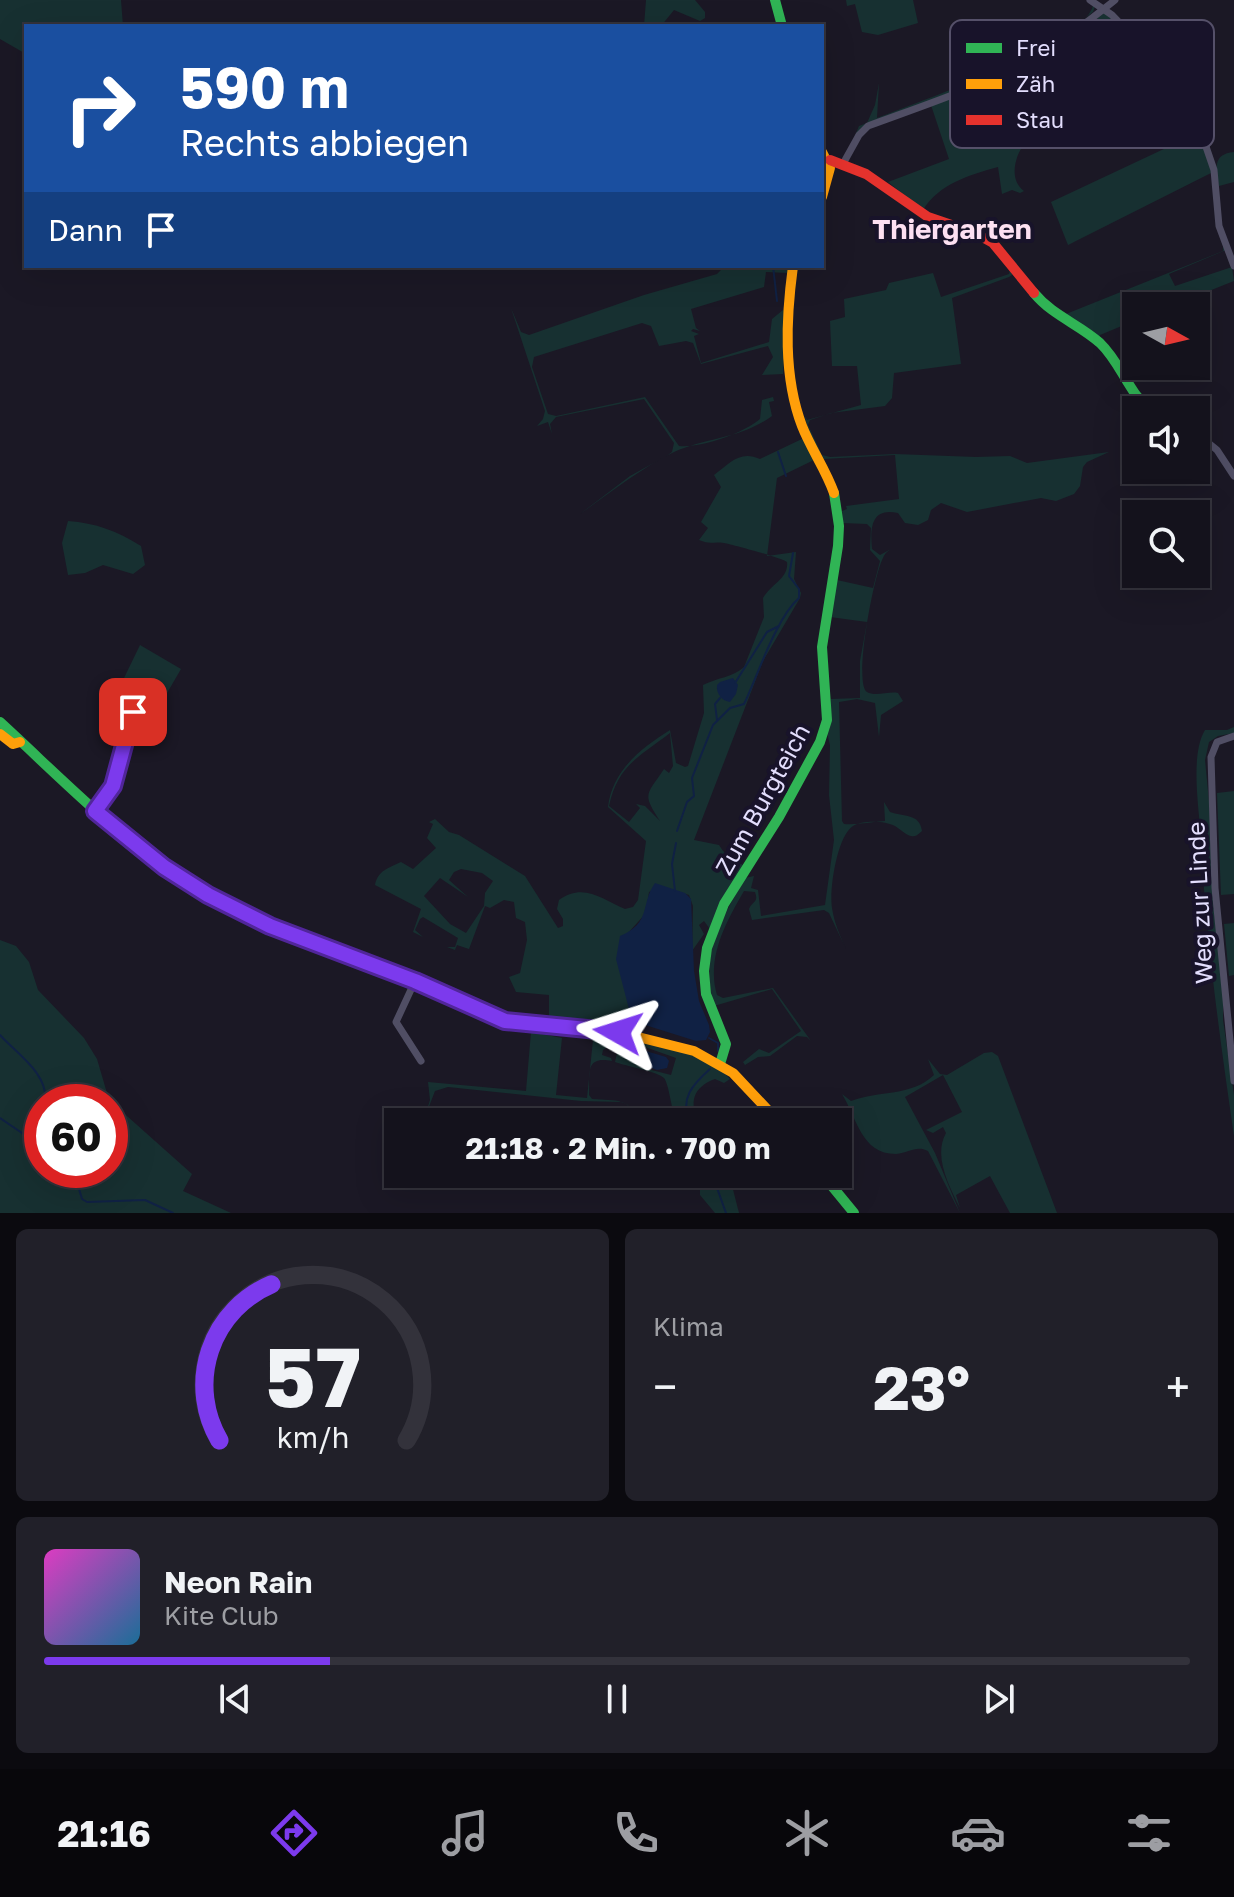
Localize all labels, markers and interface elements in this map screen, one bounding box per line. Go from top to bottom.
legend [950,20,1214,148]
text: Frei [1016,34,1056,61]
text: 590 m [180,53,349,120]
icon: right [48,56,152,160]
text: Zäh [1016,70,1055,97]
text: Stau [1016,106,1064,133]
text: Rechts abbiegen [180,121,469,164]
icon: arrive [139,208,183,252]
text: Dann [48,212,123,248]
district label: Thiergarten [872,212,1032,245]
north arrow [1122,292,1210,380]
map controls [1122,292,1210,588]
button: sound [1122,396,1210,484]
button: search [1122,500,1210,588]
pin [99,678,167,746]
icon: arrive [111,690,155,734]
street label: Zum Burgteich [709,719,815,879]
street label: Weg zur Linde [1180,821,1218,985]
position arrow [576,990,660,1074]
speed limit sign: 60 [24,1084,128,1188]
text: 21:18 · 2 Min. · 700 m [466,1130,770,1166]
text: Klima [653,1311,724,1342]
text: 57 [264,1325,361,1425]
text: 23° [873,1351,970,1423]
text: − [653,1360,677,1413]
text: + [1166,1360,1190,1413]
text: km/h [276,1420,349,1454]
text: Neon Rain [164,1564,312,1600]
text: Kite Club [164,1600,279,1631]
icon: previous [213,1677,257,1721]
icon: pause [595,1677,639,1721]
icon: next [977,1677,1021,1721]
icon: directions [266,1805,322,1861]
icon: music [437,1805,493,1861]
icon: phone [608,1805,664,1861]
icon: climate [779,1805,835,1861]
icon: car [950,1805,1006,1861]
icon: filters [1121,1805,1177,1861]
text: 21:16 [57,1812,151,1855]

